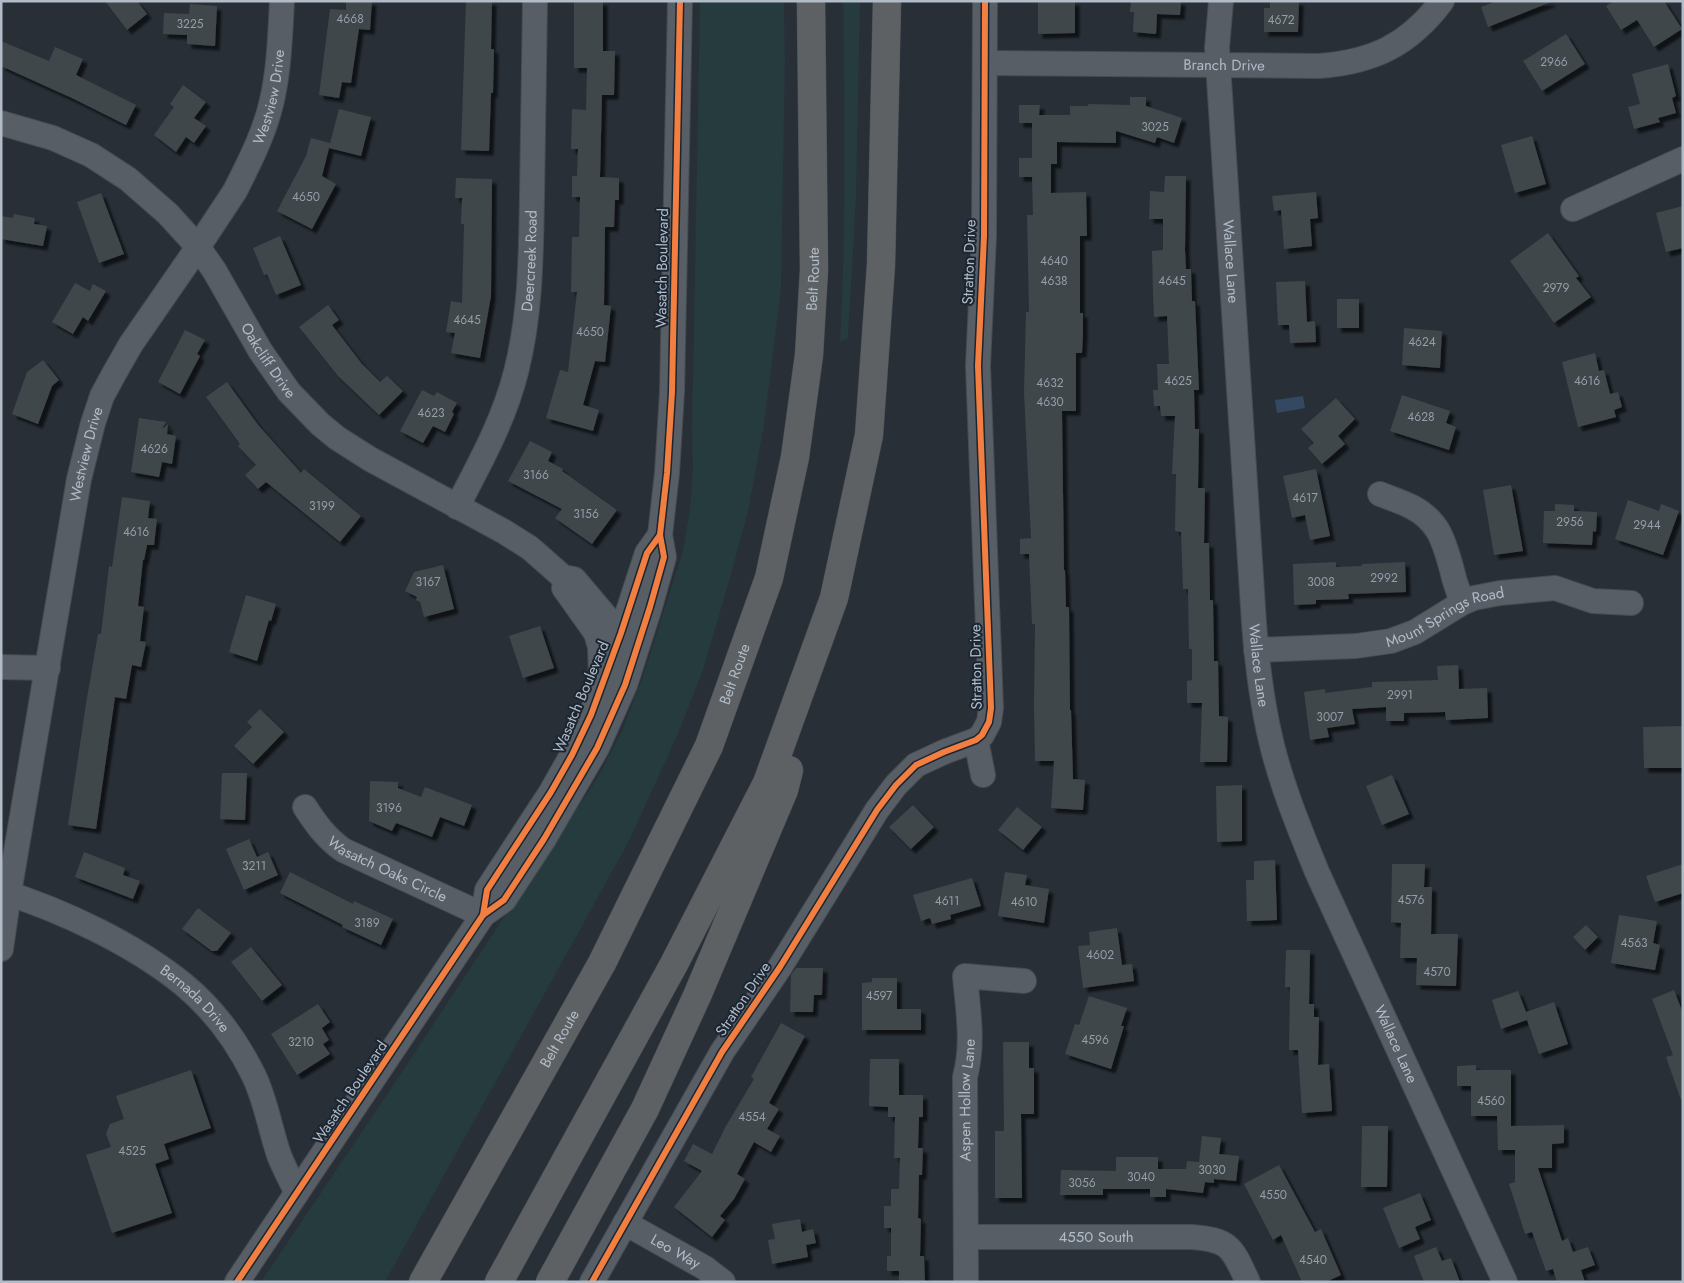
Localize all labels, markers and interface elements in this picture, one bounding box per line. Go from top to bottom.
house number: 4668 [336,10,364,28]
house number: 4672 [1267,11,1295,29]
house number: 3225 [177,15,204,33]
street label: Westview Drive [247,48,290,148]
house number: 2966 [1540,53,1568,71]
street label: Branch Drive [1183,54,1265,77]
house number: 3025 [1141,118,1169,136]
house number: 4650 [292,188,320,206]
street label: Wasatch Boulevard [650,208,674,328]
street label: Deercreek Road [516,210,543,313]
street label: Stratton Drive [957,219,981,305]
street label: Wallace Lane [1217,219,1244,304]
street label: Belt Route [801,247,825,311]
house number: 4640 [1040,252,1068,270]
house number: 4638 [1040,272,1068,290]
house number: 4645 [1158,272,1186,290]
house number: 2979 [1543,279,1569,297]
house number: 4645 [453,311,481,329]
street label: Oakcliff Drive [235,318,301,404]
house number: 4650 [576,323,604,341]
house number: 4624 [1408,333,1436,351]
house number: 4625 [1164,372,1192,390]
house number: 4616 [1574,372,1600,390]
house number: 4632 [1036,374,1064,392]
house number: 4630 [1036,393,1064,411]
street label: Westview Drive [64,404,109,504]
house number: 4623 [417,404,445,422]
house number: 4628 [1407,408,1435,426]
house number: 4626 [140,440,168,458]
house number: 3166 [523,466,549,484]
house number: 4617 [1292,489,1319,507]
house number: 3199 [309,497,335,515]
house number: 3156 [573,505,599,523]
house number: 2956 [1556,513,1584,531]
house number: 2944 [1633,516,1661,534]
house number: 4616 [123,523,149,541]
house number: 2992 [1370,569,1398,587]
house number: 3167 [415,573,441,591]
house number: 3008 [1307,573,1335,591]
street label: Mount Springs Road [1382,581,1506,653]
street label: Wallace Lane [1243,623,1275,709]
street label: Stratton Drive [964,624,988,710]
street label: Wasatch Boulevard [547,638,615,756]
street label: Belt Route [714,640,756,708]
house number: 2991 [1387,686,1413,704]
house number: 3007 [1316,708,1344,726]
house number: 3196 [376,799,402,817]
street label: Wasatch Oaks Circle [322,831,451,908]
house number: 3211 [242,857,266,875]
house number: 4576 [1398,891,1425,909]
house number: 4611 [935,892,959,910]
house number: 4610 [1011,893,1037,911]
house number: 3189 [354,914,380,932]
house number: 4563 [1620,934,1648,952]
house number: 4602 [1086,946,1114,964]
street label: Stratton Drive [710,957,776,1041]
street label: Bernada Drive [155,959,235,1037]
house number: 4570 [1423,963,1451,981]
house number: 4597 [866,987,893,1005]
street label: Wallace Lane [1368,1001,1423,1087]
street label: Belt Route [534,1005,585,1072]
house number: 4596 [1081,1031,1109,1049]
house number: 3210 [288,1033,314,1051]
street label: Wasatch Boulevard [307,1036,393,1148]
street label: Aspen Hollow Lane [954,1038,981,1161]
house number: 4560 [1477,1092,1505,1110]
house number: 4554 [738,1108,766,1126]
house number: 4525 [118,1142,146,1160]
house number: 3030 [1198,1161,1226,1179]
house number: 3040 [1127,1168,1155,1186]
house number: 3056 [1068,1174,1096,1192]
house number: 4550 [1259,1186,1287,1204]
street label: 4550 South [1058,1226,1134,1248]
street label: Leo Way [646,1229,705,1275]
house number: 4540 [1299,1251,1327,1269]

